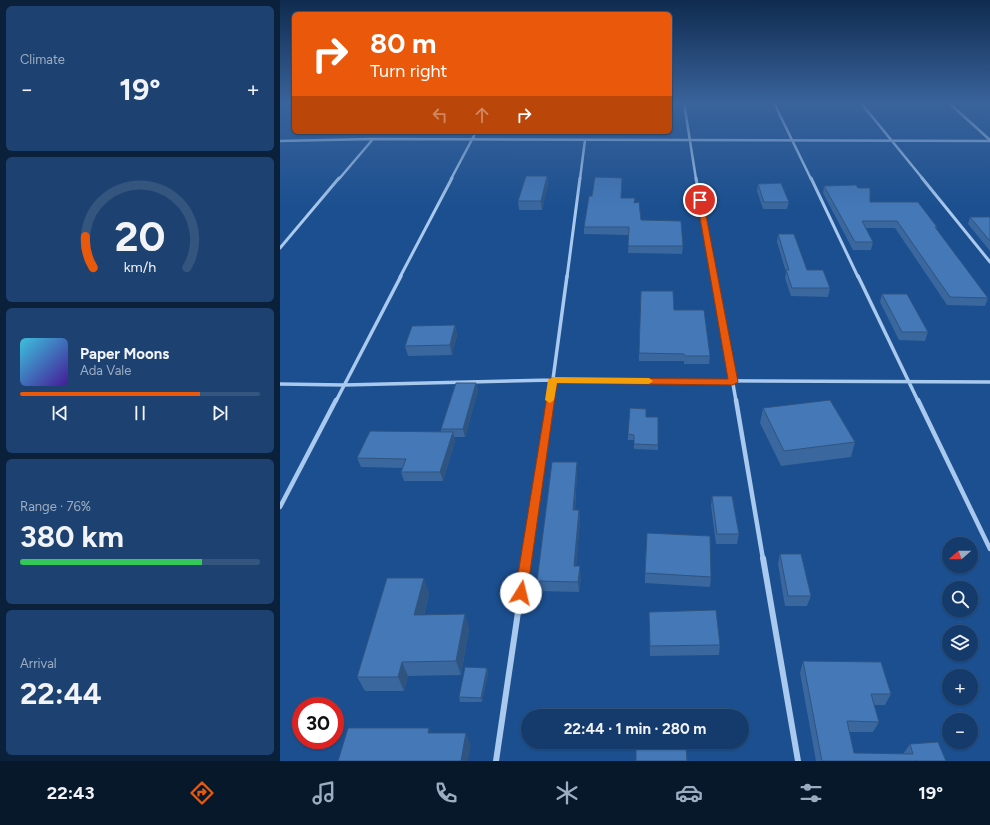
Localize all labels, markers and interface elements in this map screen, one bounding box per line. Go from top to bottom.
text: 80 m [370,26,436,60]
icon: right [304,28,356,80]
text: Climate [20,52,65,67]
text: Turn right [370,60,447,82]
text: 19° [119,71,161,108]
text: − [20,76,34,103]
text: + [246,76,260,103]
icon: left [429,104,451,126]
icon: ahead [471,104,493,126]
icon: right [513,104,535,126]
pin [683,183,717,217]
icon: arrive [689,189,711,211]
text: 20 [114,210,166,260]
text: km/h [124,257,156,275]
text: Paper Moons [80,345,169,363]
text: Ada Vale [80,363,131,378]
icon: previous [49,402,71,424]
icon: pause [129,402,151,424]
icon: next [209,402,231,424]
text: Range · 76% [20,499,91,514]
text: 380 km [20,518,124,555]
north arrow [942,537,978,573]
map controls [942,537,978,749]
position arrow [500,572,542,614]
button: search [942,581,978,617]
button: layers [942,625,978,661]
text: Arrival [20,656,57,671]
button: + [942,669,978,705]
text: 22:44 [20,675,102,712]
speed limit sign: 30 [292,697,344,749]
button: − [942,713,978,749]
text: 22:44 · 1 min · 280 m [564,720,706,738]
icon: directions [188,779,216,807]
icon: music [310,779,338,807]
icon: phone [432,779,460,807]
icon: climate [553,779,581,807]
icon: car [675,779,703,807]
icon: filters [797,779,825,807]
text: 22:43 [47,782,95,804]
text: 19° [918,782,943,804]

